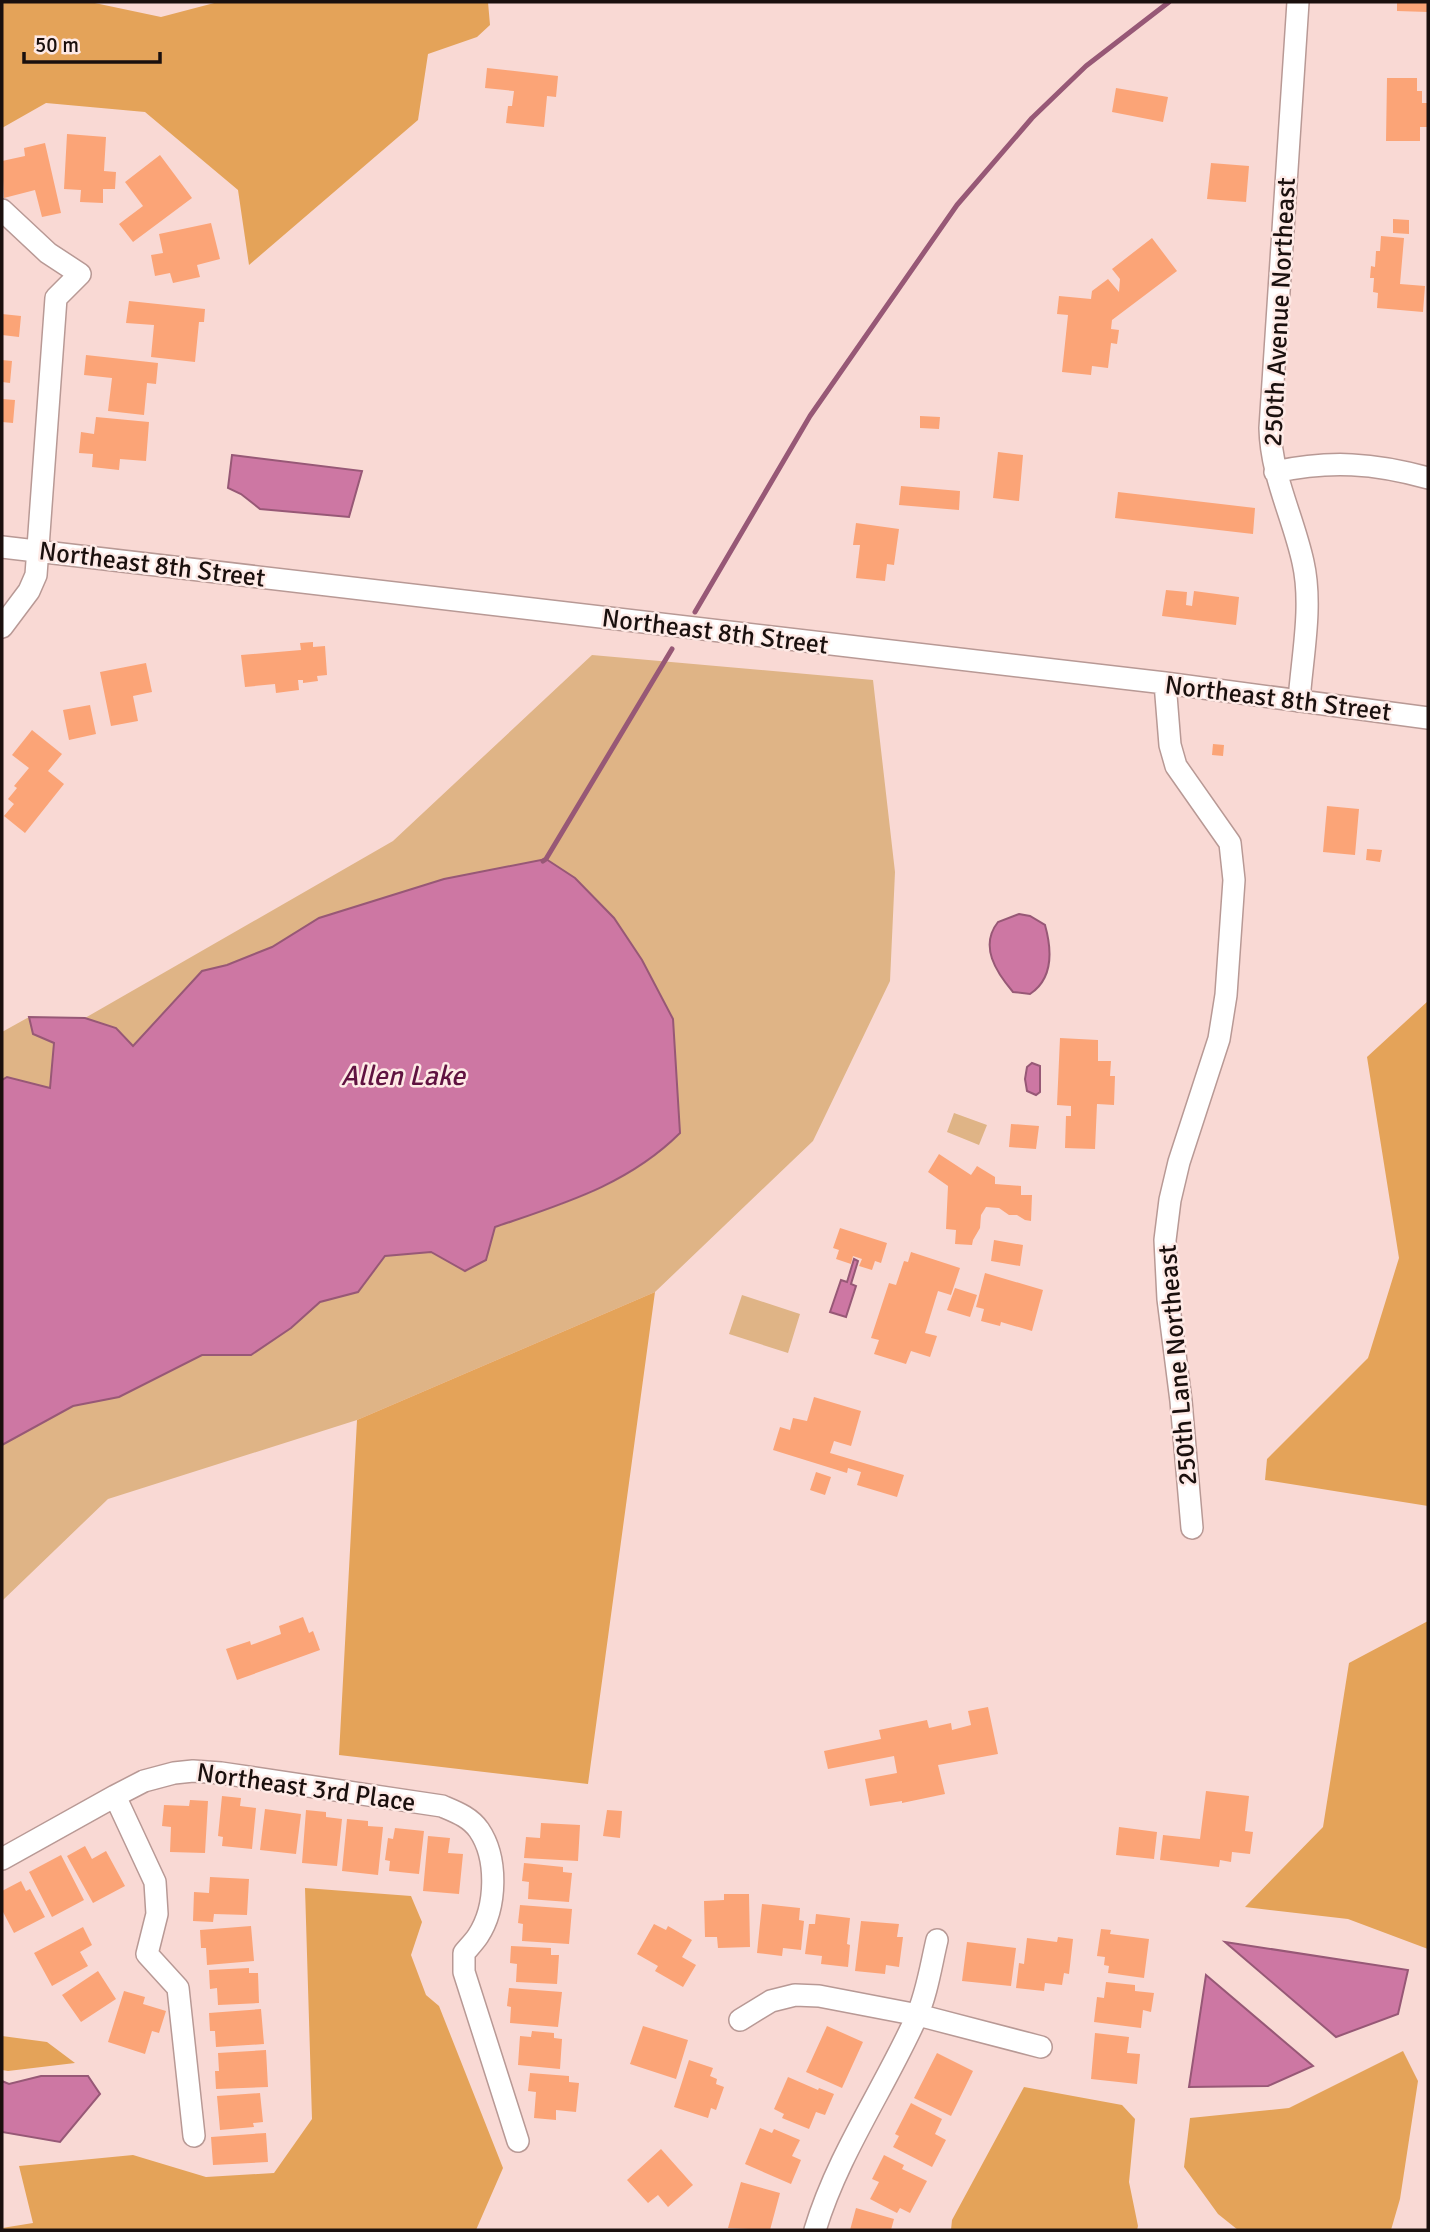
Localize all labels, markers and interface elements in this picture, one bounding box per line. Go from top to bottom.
scale bar [24,21,161,65]
text: 50 m [35,32,79,58]
street label: 250th Avenue Northeast [1257,177,1303,447]
street label: Northeast 8th Street [37,535,267,595]
street label: Northeast 8th Street [600,602,830,662]
street label: Northeast 8th Street [1163,669,1393,729]
water label: Allen Lake [341,1059,467,1093]
street label: 250th Lane Northeast [1152,1243,1204,1487]
street label: Northeast 3rd Place [195,1757,417,1819]

